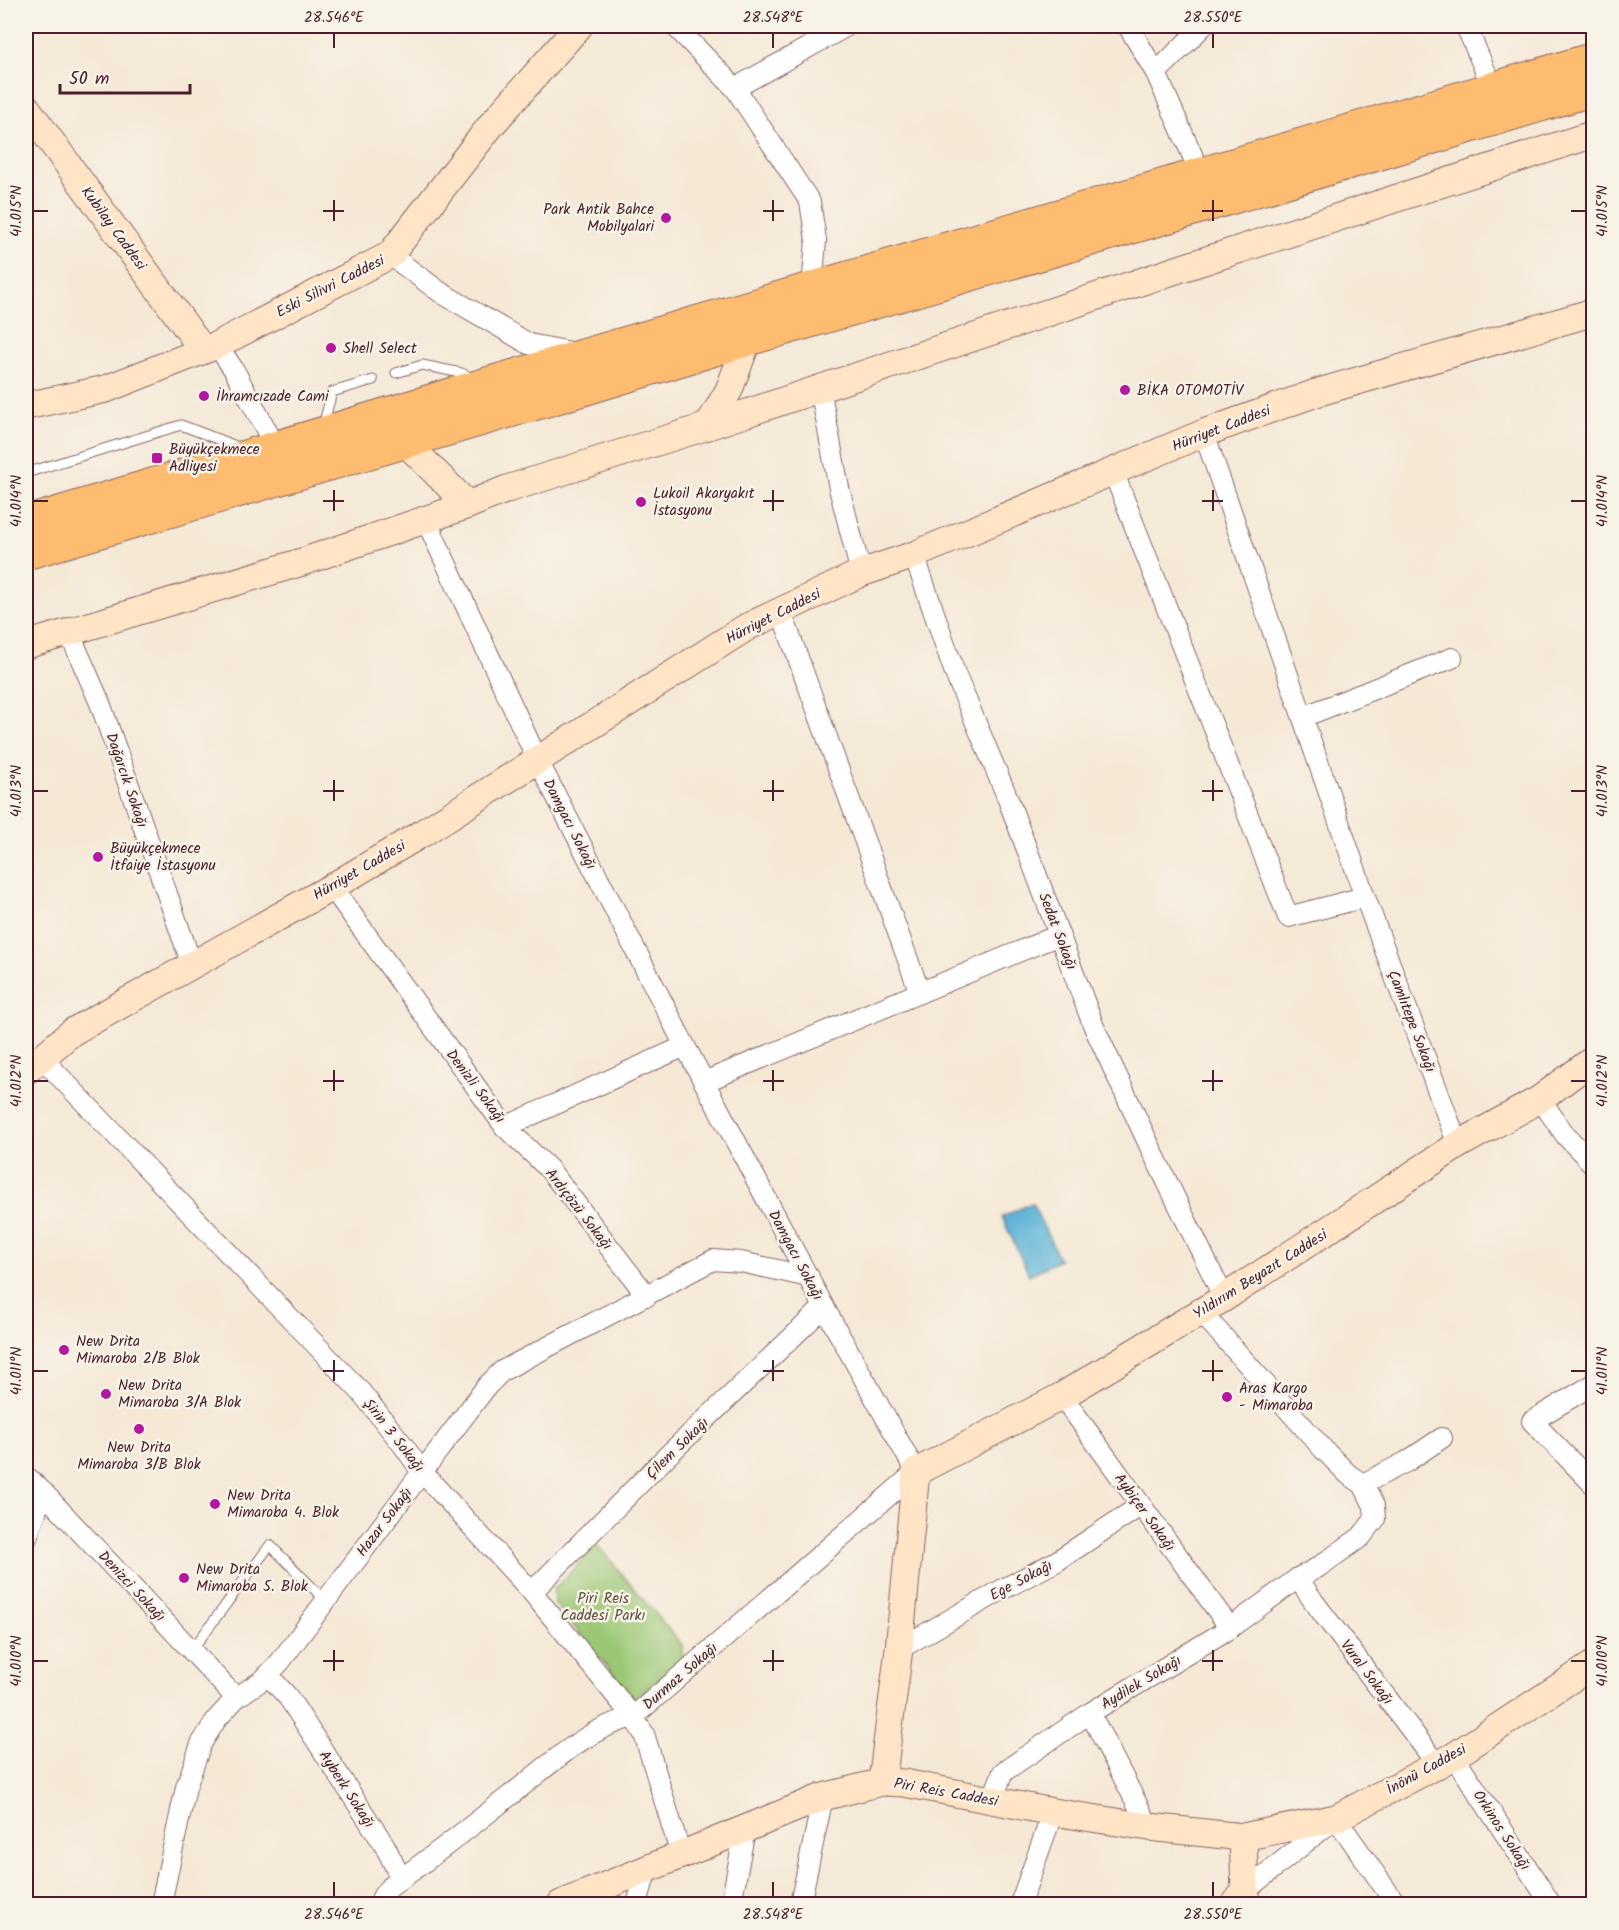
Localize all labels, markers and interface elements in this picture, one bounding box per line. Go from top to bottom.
text: 28.546°E [304,6,365,30]
text: 28.548°E [743,6,804,30]
text: 28.550°E [1184,6,1244,30]
scale bar [60,57,190,95]
text: 50 m [69,65,109,94]
street label: Kubilay Caddesi [74,181,153,277]
text: 41.015°N [5,185,29,237]
text: 41.015°N [1591,185,1615,237]
place label: Park Antik Bahce Mobilyalari [543,198,655,239]
marker: Park Antik Bahce Mobilyalari [659,211,673,225]
street label: Eski Silivri Caddesi [272,249,390,325]
place label: Shell Select [343,337,417,361]
marker: Shell Select [324,341,338,355]
place label: BİKA OTOMOTİV [1137,379,1244,403]
marker: BİKA OTOMOTİV [1118,383,1132,397]
place label: İhramcızade Cami [216,385,330,409]
marker: İhramcızade Cami [197,389,211,403]
street label: Hürriyet Caddesi [1168,399,1276,459]
place label: Büyükçekmece Adliyesi [169,438,260,479]
marker: Büyükçekmece Adliyesi [150,451,164,465]
text: 41.014°N [5,475,29,527]
text: 41.014°N [1591,475,1615,527]
place label: Lukoil Akaryakıt İstasyonu [653,482,755,523]
marker: Lukoil Akaryakıt İstasyonu [634,495,648,509]
street label: Hürriyet Caddesi [722,582,827,651]
street label: Dağarcık Sokağı [99,730,154,831]
text: 41.013°N [5,765,29,817]
text: 41.013°N [1591,765,1615,817]
street label: Damgacı Sokağı [536,775,602,874]
street label: Hürriyet Caddesi [308,834,412,907]
place label: Büyükçekmece İtfaiye İstasyonu [110,837,216,878]
marker: Büyükçekmece İtfaiye İstasyonu [91,850,105,864]
street label: Sedat Sokağı [1031,889,1083,973]
street label: Çamlıtepe Sokağı [1381,967,1442,1076]
street label: Denizli Sokağı [439,1044,511,1129]
text: 41.012°N [5,1055,29,1107]
text: 41.012°N [1591,1055,1615,1107]
street label: Ardıçözü Sokağı [538,1163,618,1256]
street label: Damgacı Sokağı [761,1206,829,1305]
street label: Yıldırım Beyazıt Caddesi [1189,1223,1334,1326]
place label: New Drita Mimaroba 2/B Blok [76,1330,201,1371]
marker: New Drita Mimaroba 2/B Blok [57,1343,71,1357]
text: 41.011°N [5,1347,29,1395]
text: 41.011°N [1591,1347,1615,1395]
place label: New Drita Mimaroba 3/A Blok [118,1374,242,1415]
place label: Aras Kargo - Mimaroba [1239,1377,1313,1418]
marker: New Drita Mimaroba 3/A Blok [99,1387,113,1401]
marker: Aras Kargo - Mimaroba [1220,1390,1234,1404]
street label: Şirin 3 Sokağı [356,1393,430,1478]
street label: Çilem Sokağı [640,1412,715,1485]
marker: New Drita Mimaroba 3/B Blok [132,1422,146,1436]
place label: New Drita Mimaroba 3/B Blok [77,1436,202,1477]
street label: Aybiçer Sokağı [1107,1468,1181,1557]
street label: Hazar Sokağı [351,1483,419,1562]
place label: New Drita Mimaroba 4. Blok [227,1484,340,1525]
marker: New Drita Mimaroba 4. Blok [208,1497,222,1511]
street label: Denizci Sokağı [92,1545,171,1628]
street label: Ege Sokağı [986,1554,1057,1608]
place label: New Drita Mimaroba 5. Blok [196,1558,309,1599]
marker: New Drita Mimaroba 5. Blok [177,1571,191,1585]
park label: Piri Reis Caddesi Parkı [561,1587,645,1628]
text: 41.010°N [5,1635,29,1687]
street label: Vural Sokağı [1334,1635,1399,1711]
text: 41.010°N [1591,1635,1615,1687]
street label: Durmaz Sokağı [638,1637,724,1716]
street label: Aydilek Sokağı [1097,1649,1187,1716]
street label: İnönü Caddesi [1382,1737,1472,1802]
street label: Ayberk Sokağı [312,1746,380,1833]
street label: Piri Reis Caddesi [892,1772,1001,1814]
street label: Orkinos Sokağı [1466,1786,1536,1876]
text: 28.546°E [304,1903,365,1927]
text: 28.548°E [743,1903,804,1927]
text: 28.550°E [1184,1903,1244,1927]

